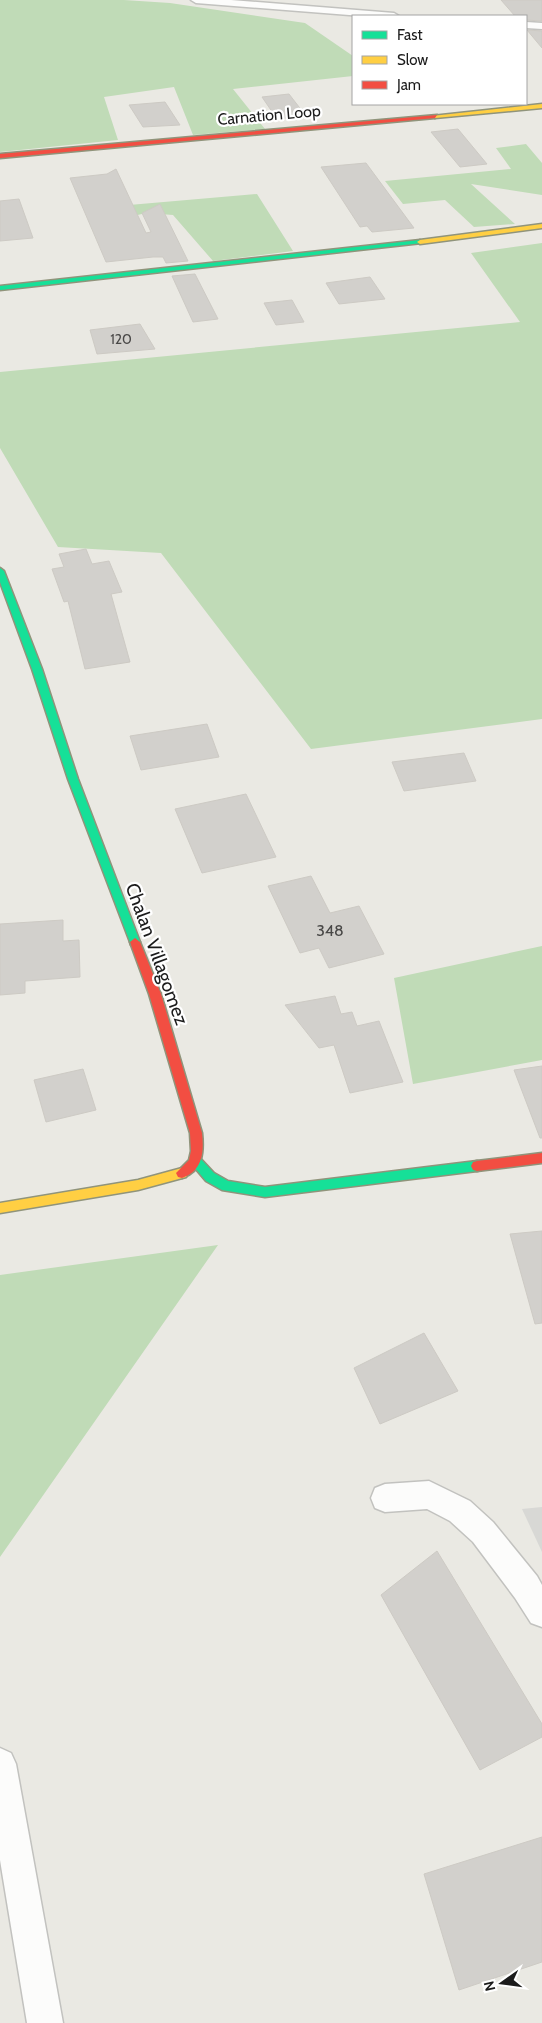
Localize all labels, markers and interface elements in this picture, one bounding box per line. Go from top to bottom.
legend [352,15,527,105]
text: Fast [397,26,422,44]
text: Slow [397,51,428,69]
text: Jam [396,76,421,94]
street label: Carnation Loop [217,101,321,129]
house number: 120 [110,330,132,348]
street label: Chalan Villagomez [121,880,193,1028]
house number: 348 [316,921,344,940]
north arrow [477,1958,527,2008]
text: N [479,1979,499,1993]

